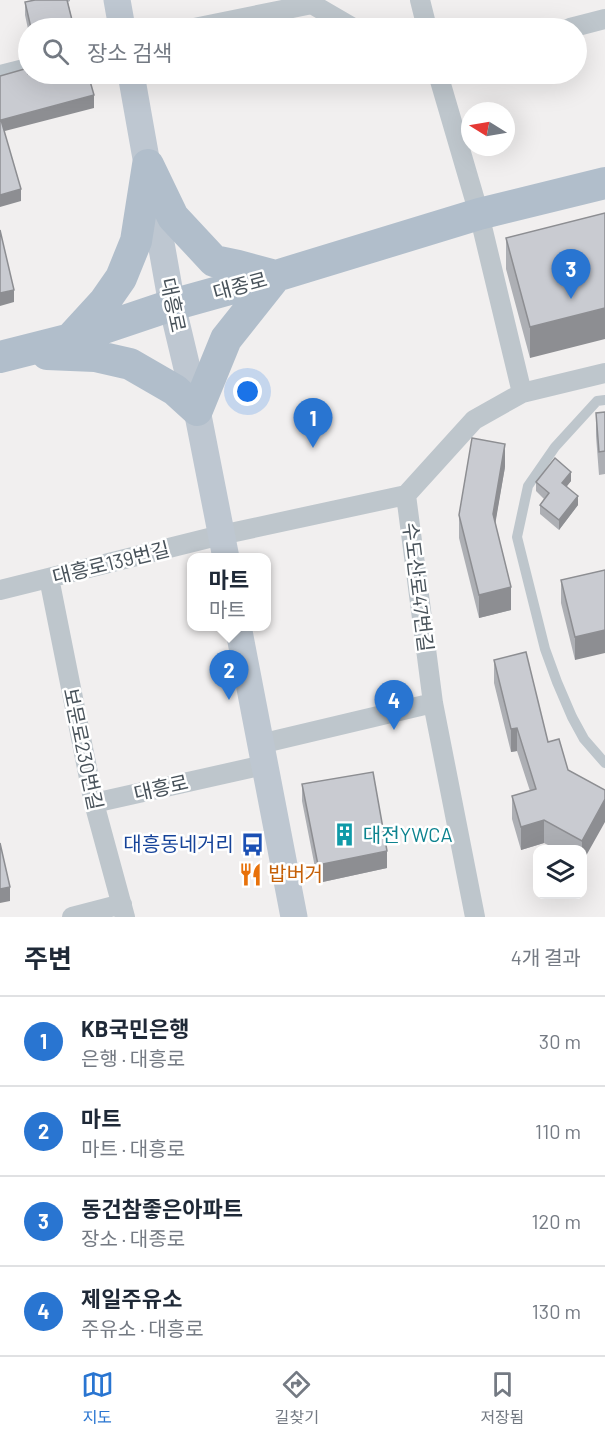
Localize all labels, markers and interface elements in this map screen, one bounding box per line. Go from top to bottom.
search box [18,18,587,84]
icon: search [39,35,72,68]
text: 장소 검색 [87,39,172,65]
north arrow [461,102,515,156]
pin: 3 [552,250,590,299]
street label: 대종로 [210,266,270,304]
street label: 대흥로 [157,275,191,334]
your location [233,377,262,406]
pin: 1 [294,398,332,448]
street label: 수도산로47번길 [399,521,439,653]
street label: 대흥로139번길 [50,536,172,588]
popup [187,553,271,631]
text: 마트 [209,566,249,592]
text: 마트 [209,597,246,621]
pin: 2 [210,650,248,700]
pin: 4 [374,680,414,730]
street label: 보문로230번길 [59,686,109,812]
street label: 대흥로 [131,769,190,805]
building icon: 대전YWCA [332,822,358,848]
place label: 대전YWCA [363,822,453,846]
place label: 대흥동네거리 [124,831,234,855]
bus stop icon: 대흥동네거리 [239,831,265,857]
map controls [533,845,587,899]
button: layers [533,845,587,899]
restaurant icon: 밥버거 [237,861,263,887]
place label: 밥버거 [268,861,323,885]
text: 주변 [24,942,72,973]
text: 4개 결과 [511,945,581,969]
text: KB국민은행 [81,1015,189,1041]
text: 1 [40,1029,47,1053]
text: 30 m [539,1029,581,1053]
text: 은행 · 대흥로 [81,1046,185,1070]
text: 마트 [81,1105,121,1131]
text: 2 [38,1119,49,1143]
text: 110 m [535,1119,581,1143]
text: 마트 · 대흥로 [81,1136,185,1160]
text: 동건참좋은아파트 [81,1195,243,1221]
text: 3 [38,1209,49,1233]
text: 120 m [531,1209,581,1233]
text: 장소 · 대종로 [81,1226,185,1250]
text: 제일주유소 [81,1285,182,1311]
text: 4 [37,1299,50,1323]
text: 130 m [532,1299,581,1323]
text: 주유소 · 대흥로 [81,1316,204,1340]
tab: 지도 [81,1368,114,1428]
tab: 길찾기 [275,1368,319,1428]
tab: 저장됨 [480,1368,524,1428]

